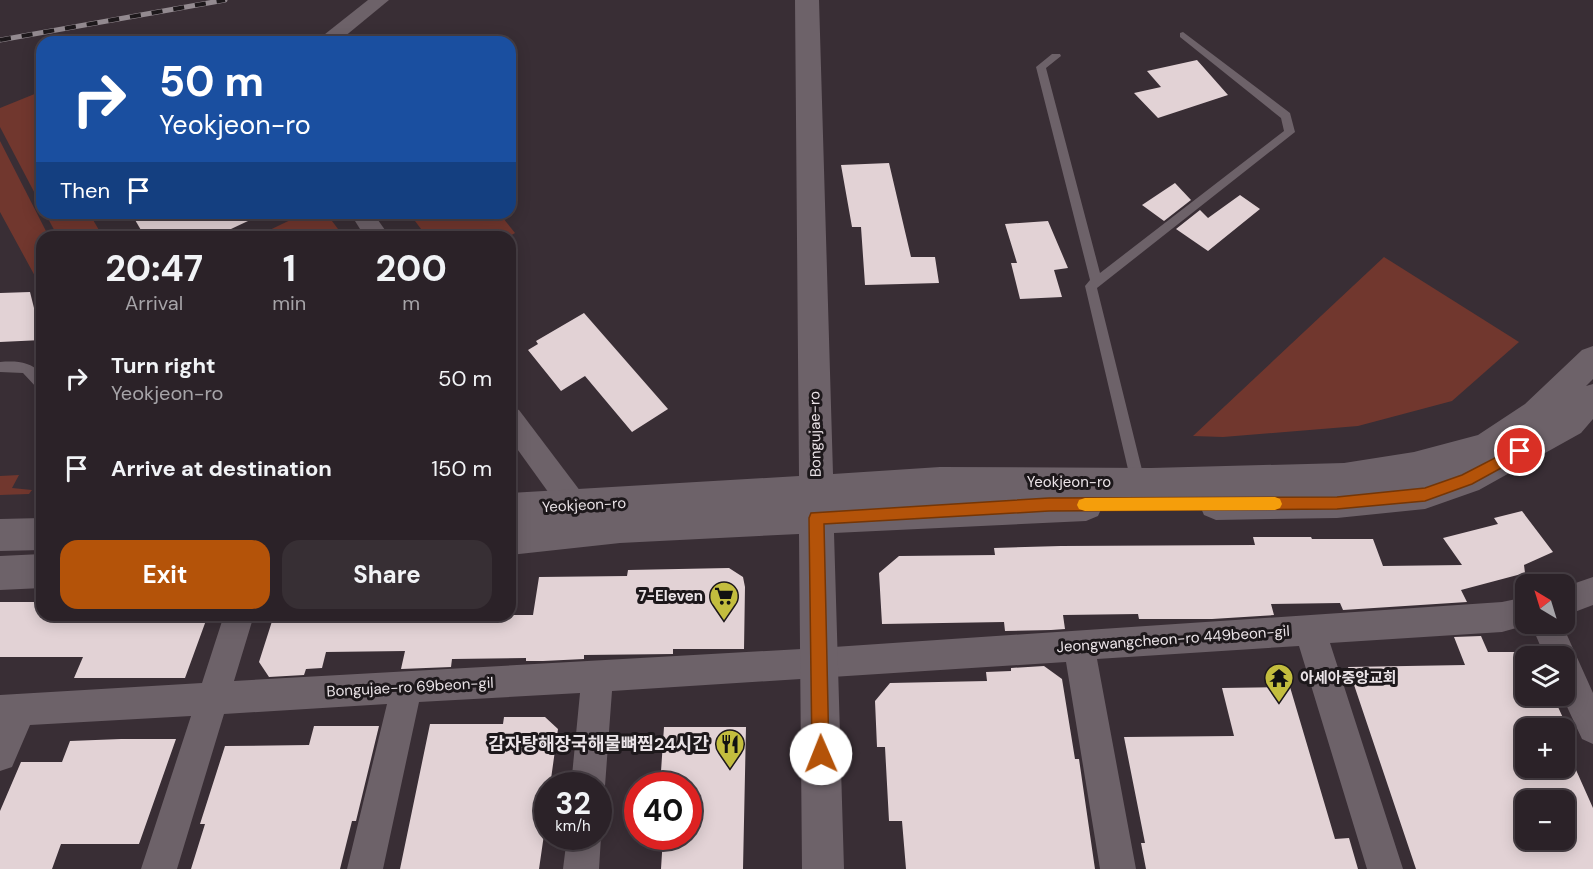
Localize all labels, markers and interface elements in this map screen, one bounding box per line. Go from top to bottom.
text: 50 m [159,54,264,109]
icon: right [60,60,138,138]
text: Yeokjeon-ro [159,107,311,142]
icon: arrive [122,174,155,207]
text: Then [60,176,110,205]
text: 20:47 [105,245,203,292]
text: 1 [283,245,296,292]
text: 200 [375,245,447,292]
text: Arrival [125,290,183,316]
text: min [272,290,306,316]
text: m [402,290,420,316]
text: Turn right [111,351,216,380]
icon: right [60,362,93,395]
text: 50 m [438,364,492,393]
text: Yeokjeon-ro [111,380,223,406]
street label: Bongujae-ro [804,391,826,477]
pin [1494,425,1545,476]
icon: arrive [1503,434,1536,467]
icon: arrive [60,452,93,485]
text: Arrive at destination [111,454,332,483]
text: 150 m [431,454,492,483]
street label: Yeokjeon-ro [1027,472,1111,492]
street label: Yeokjeon-ro [541,493,627,517]
button: Exit [60,540,270,609]
button: Share [282,540,492,609]
north arrow [1515,574,1575,634]
map controls [1515,574,1575,850]
supermarket icon: 7-Eleven [708,580,740,622]
place label: 7-Eleven [639,586,703,606]
street label: Jeongwangcheon-ro 449beon-gil [1056,621,1290,657]
button: layers [1515,646,1575,706]
temple icon: 아세아중앙교회 [1263,662,1295,704]
place label: 아세아중앙교회 [1300,668,1397,688]
street label: Bongujae-ro 69beon-gil [326,673,494,701]
button: + [1515,718,1575,778]
position arrow [789,722,853,786]
restaurant icon: 감자탕해장국해물뼈찜24시간 [714,728,746,770]
place label: 감자탕해장국해물뼈찜24시간 [488,732,709,756]
speed limit sign: 40 [624,772,702,850]
text: 32 [555,784,591,823]
button: − [1515,790,1575,850]
text: km/h [555,816,591,836]

